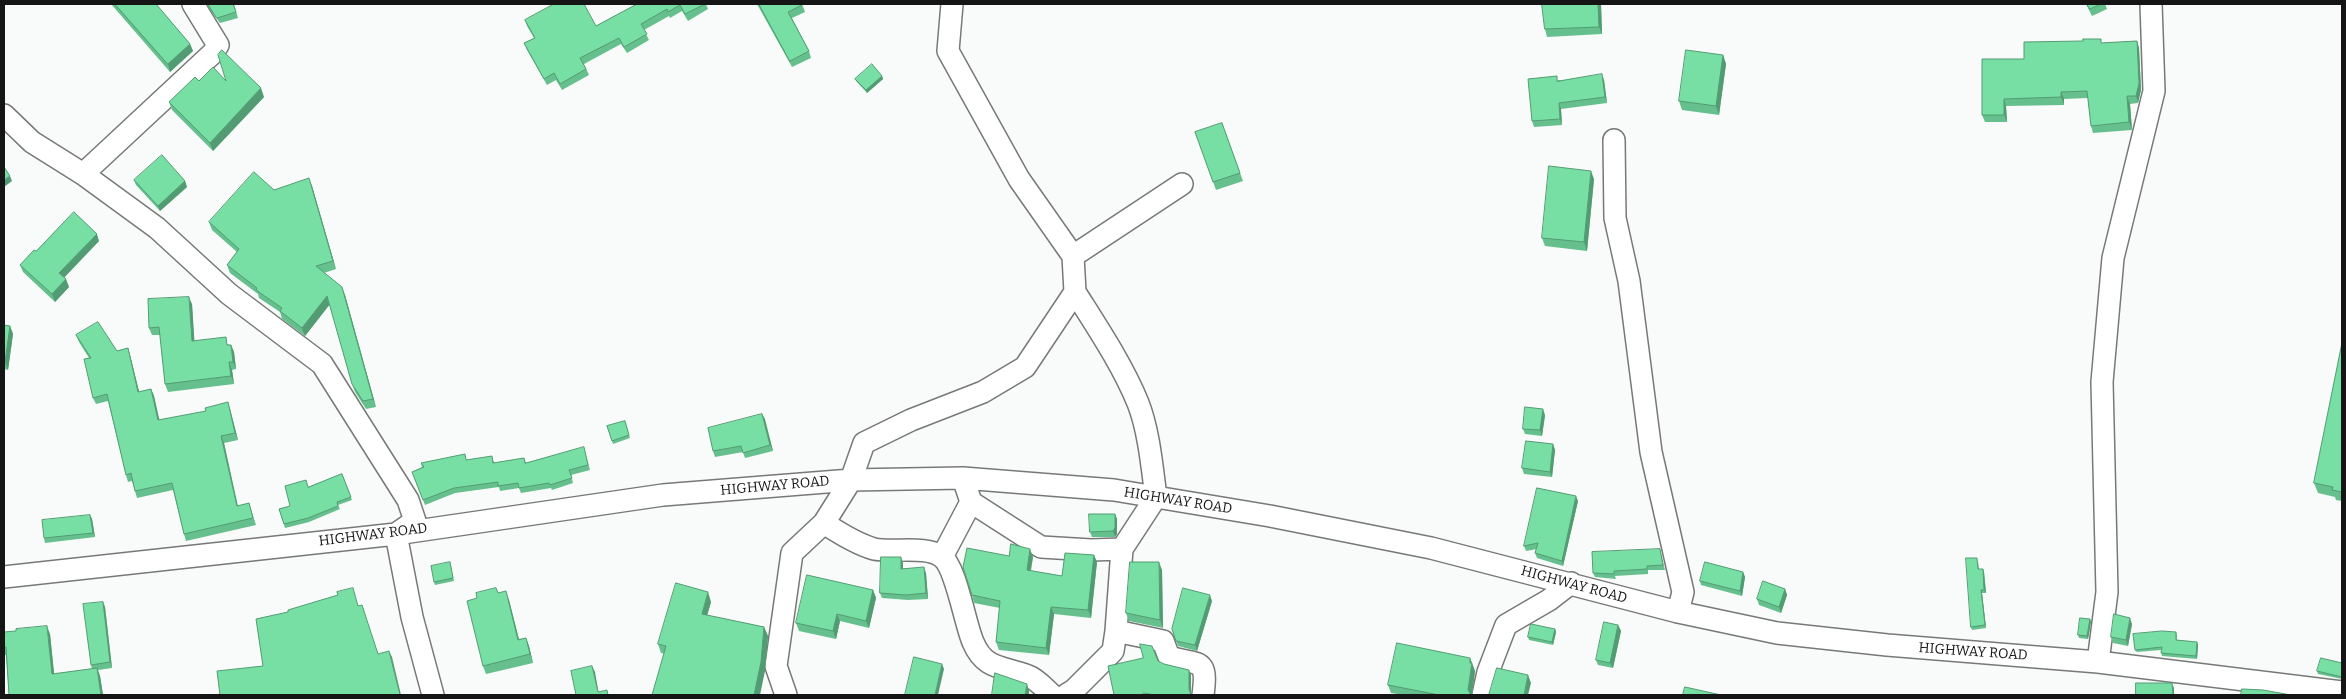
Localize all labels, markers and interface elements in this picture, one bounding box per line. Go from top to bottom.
street label: HIGHWAY ROAD [720,473,830,499]
street label: HIGHWAY ROAD [1123,484,1233,518]
street label: HIGHWAY ROAD [318,520,428,550]
street label: HIGHWAY ROAD [1519,563,1629,607]
street label: HIGHWAY ROAD [1918,640,2028,664]

